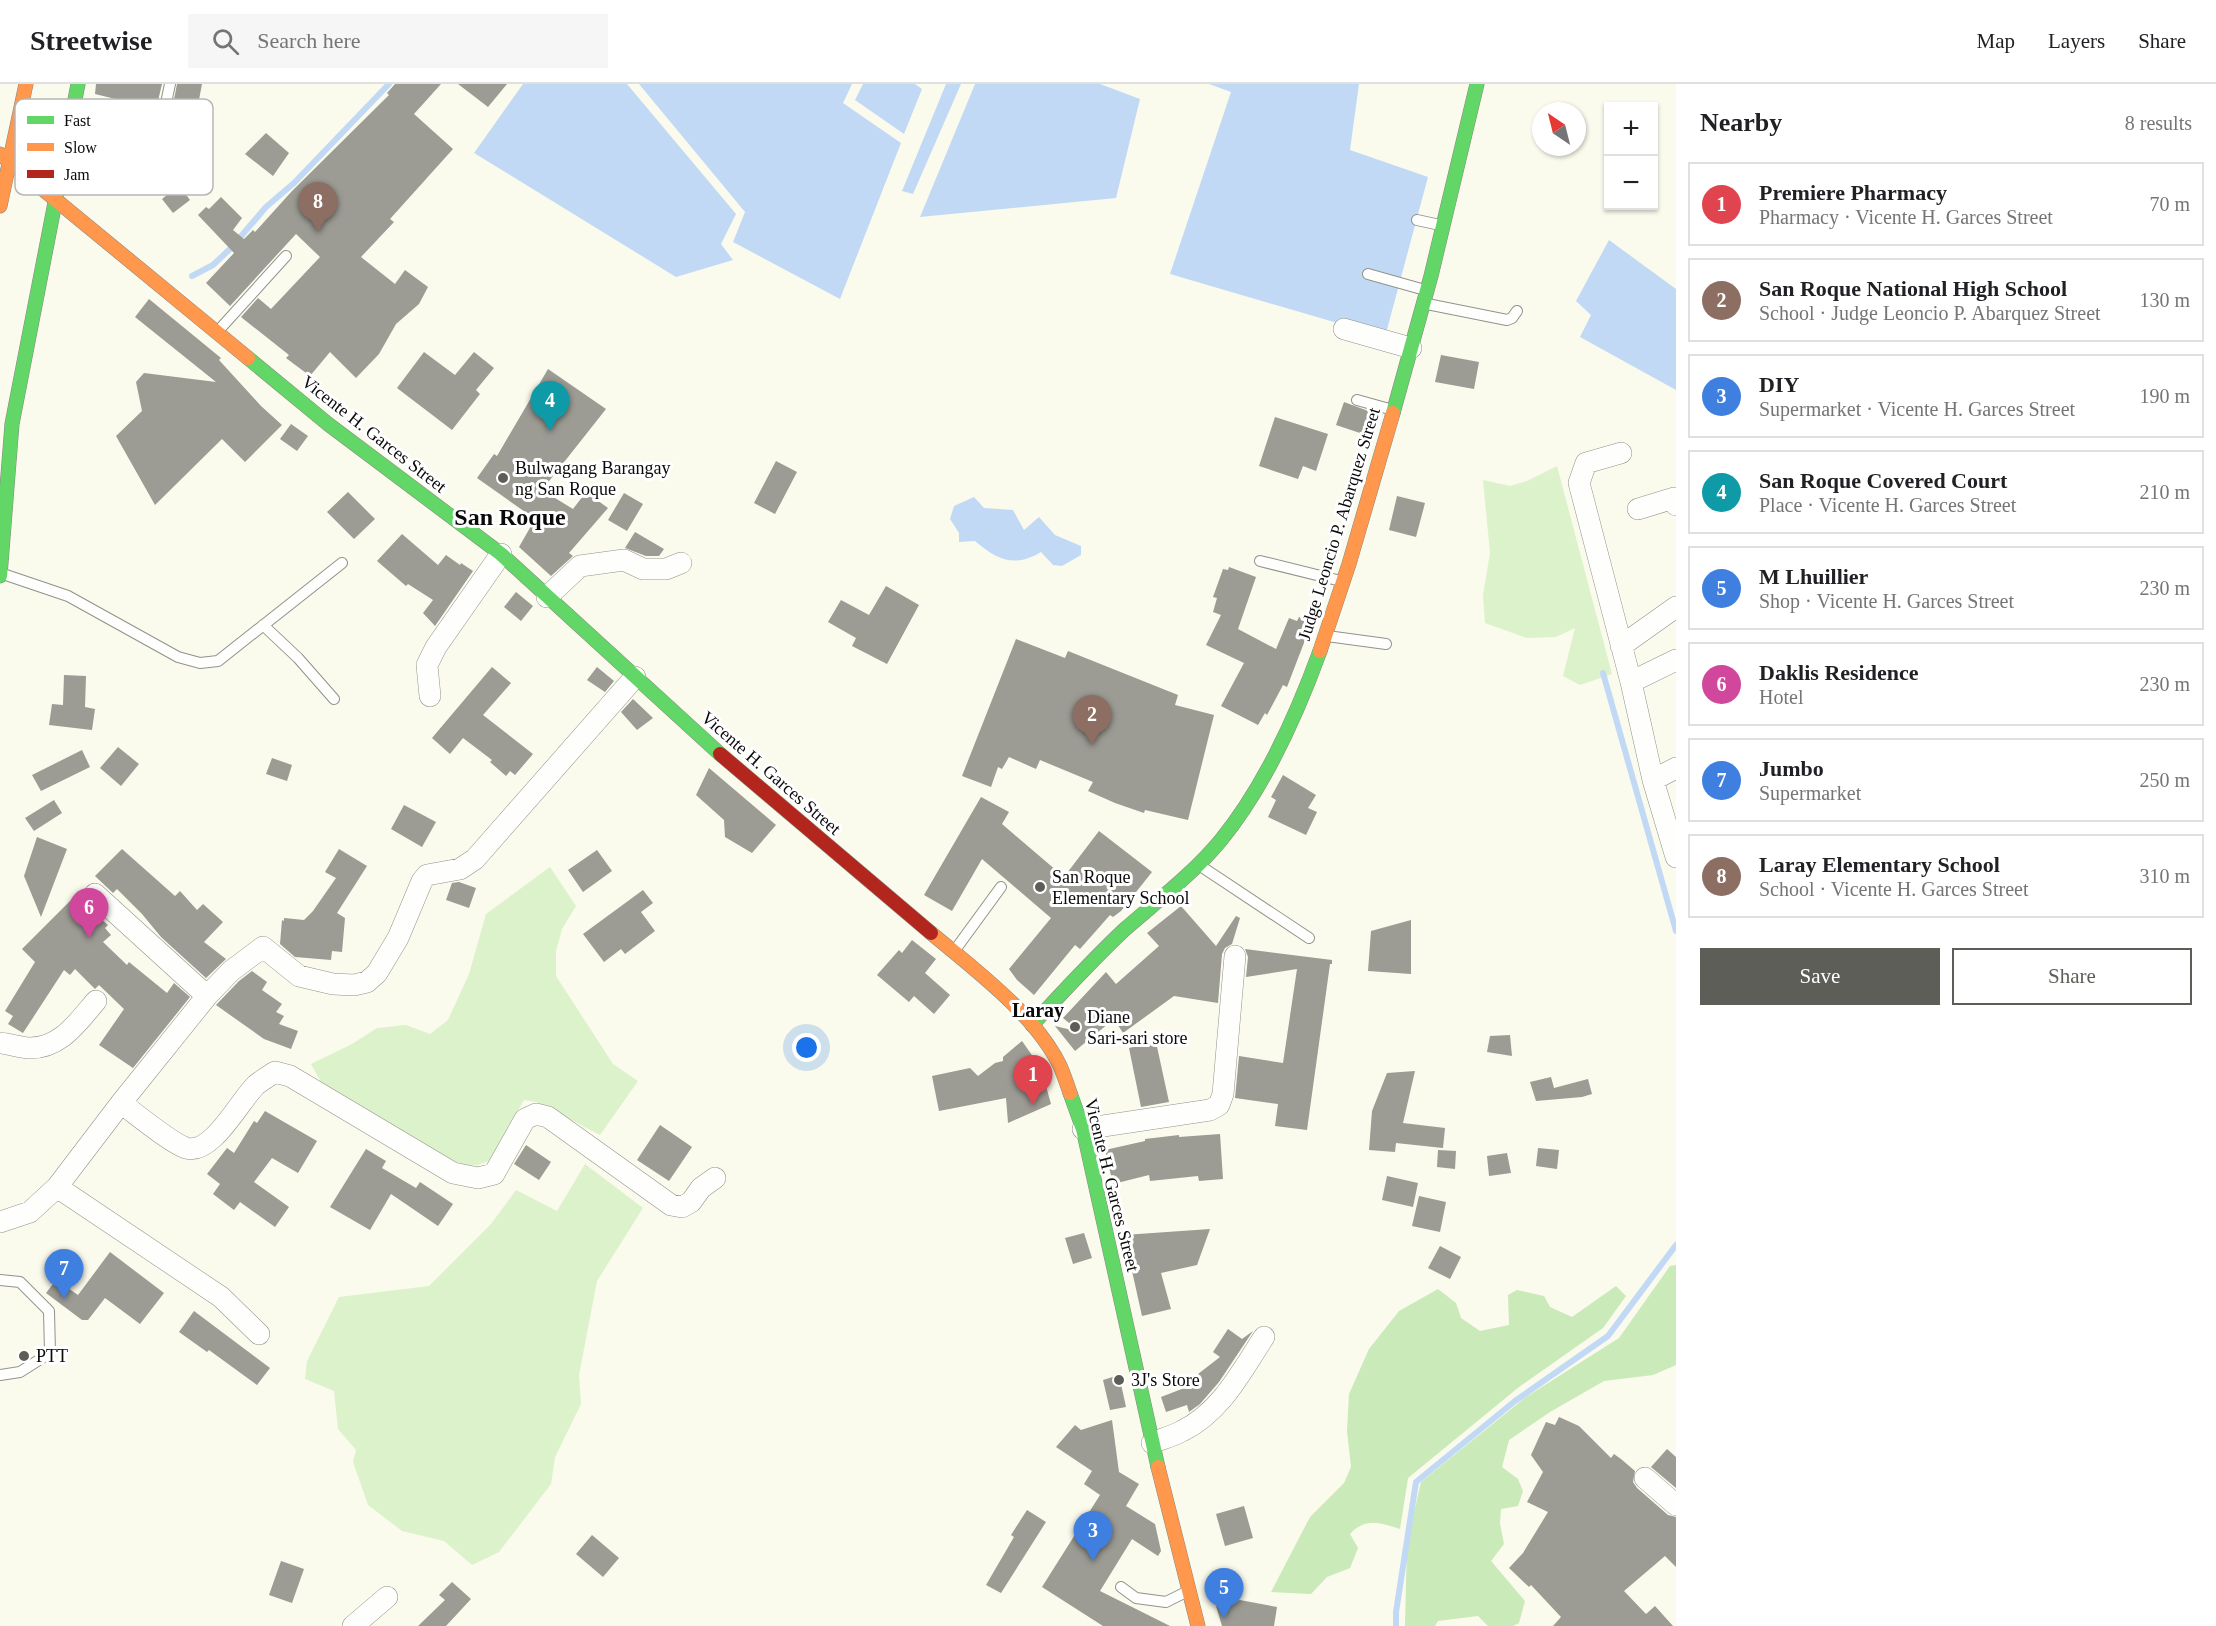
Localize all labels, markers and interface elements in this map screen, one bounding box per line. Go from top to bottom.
search box [188,14,608,68]
text: Streetwise [30,25,152,56]
icon: search [209,25,242,58]
text: Search here [257,28,361,53]
text: Map [1977,29,2015,53]
text: Layers [2048,29,2105,53]
text: Share [2138,29,2186,53]
legend [15,99,213,195]
north arrow [1532,102,1586,156]
map controls [1604,102,1658,210]
button: + [1604,102,1658,156]
text: Nearby [1700,108,1782,137]
text: Fast [64,112,91,129]
text: 8 results [2125,112,2192,134]
text: Slow [64,139,97,156]
button: − [1604,156,1658,210]
text: Jam [64,166,90,183]
text: Premiere Pharmacy [1759,180,1947,205]
pin: 8 [298,182,338,232]
text: 1 [1717,193,1727,215]
text: 70 m [2149,193,2190,215]
text: Pharmacy · Vicente H. Garces Street [1759,206,2053,228]
text: San Roque National High School [1759,276,2067,301]
text: 2 [1717,289,1727,311]
text: 130 m [2139,289,2190,311]
text: School · Judge Leoncio P. Abarquez Street [1759,302,2101,324]
street label: Vicente H. Garces Street [298,371,450,497]
text: DIY [1759,372,1799,397]
pin: 4 [530,382,570,431]
text: 3 [1717,385,1727,407]
text: 190 m [2139,385,2190,407]
text: Supermarket · Vicente H. Garces Street [1759,398,2075,420]
street label: Judge Leoncio P. Abarquez Street [1294,405,1384,643]
place label: Bulwagang Barangay ng San Roque [515,458,670,499]
text: San Roque Covered Court [1759,468,2007,493]
marker: Bulwagang Barangay ng San Roque [496,471,510,485]
text: 4 [1717,481,1727,503]
text: 210 m [2139,481,2190,503]
text: Place · Vicente H. Garces Street [1759,494,2016,516]
district label: San Roque [454,504,566,530]
text: M Lhuillier [1759,564,1868,589]
text: 5 [1717,577,1727,599]
text: 230 m [2139,577,2190,599]
text: Shop · Vicente H. Garces Street [1759,590,2014,612]
text: Daklis Residence [1759,660,1919,685]
text: 6 [1717,673,1727,695]
text: 230 m [2139,673,2190,695]
text: Hotel [1759,686,1803,708]
pin: 2 [1072,696,1112,745]
street label: Vicente H. Garces Street [697,707,845,839]
text: Jumbo [1759,756,1824,781]
text: 7 [1717,769,1727,791]
text: 250 m [2139,769,2190,791]
text: Supermarket [1759,782,1861,804]
text: Laray Elementary School [1759,852,2000,877]
text: 8 [1717,865,1727,887]
text: 310 m [2139,865,2190,887]
place label: San Roque Elementary School [1052,867,1189,908]
text: School · Vicente H. Garces Street [1759,878,2028,900]
marker: San Roque Elementary School [1033,880,1047,894]
pin: 6 [70,888,109,938]
button: Save [1700,948,1940,1005]
button: Share [1952,948,2192,1005]
district label: Laray [1012,999,1064,1022]
place label: Diane Sari-sari store [1087,1007,1187,1048]
marker: Diane Sari-sari store [1068,1020,1082,1034]
your location [792,1033,821,1062]
pin: 1 [1014,1056,1052,1105]
street label: Vicente H. Garces Street [1081,1096,1143,1274]
pin: 7 [44,1250,84,1299]
place label: PTT [36,1346,68,1366]
marker: PTT [17,1349,31,1363]
place label: 3J's Store [1131,1370,1200,1390]
marker: 3J's Store [1112,1373,1126,1387]
pin: 3 [1074,1512,1112,1561]
pin: 5 [1204,1568,1244,1618]

